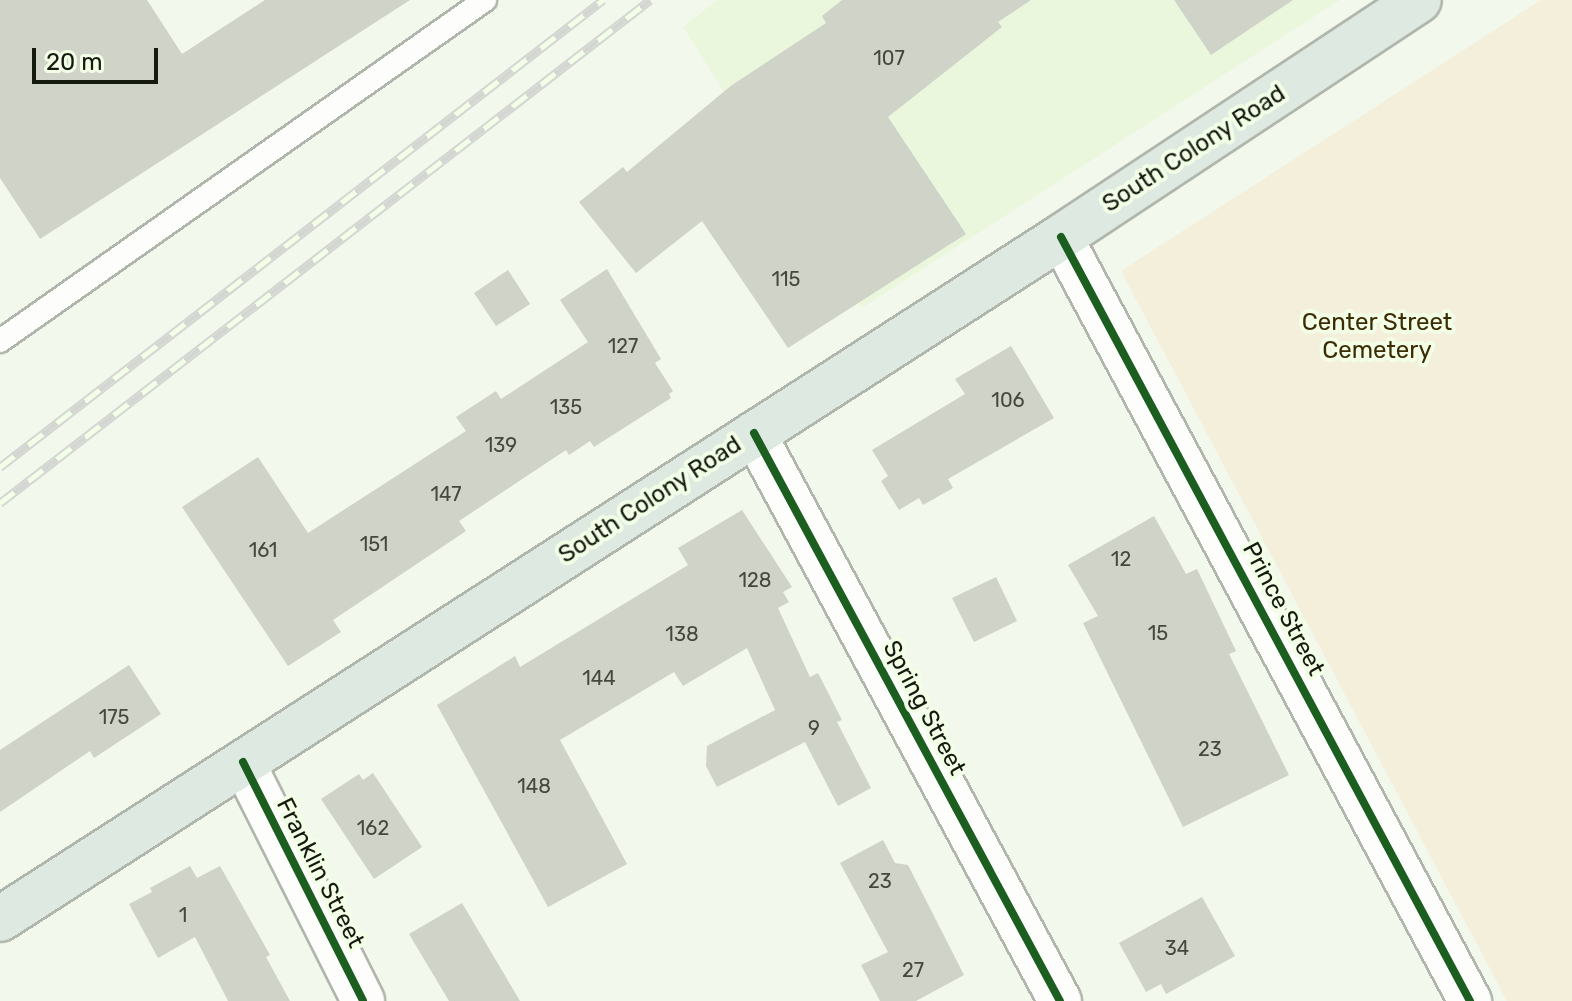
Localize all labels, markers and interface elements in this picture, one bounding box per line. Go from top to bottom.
scale bar [36,32,162,82]
house number: 107 [873,46,905,70]
text: 20 m [46,48,103,76]
street label: South Colony Road [1097,79,1291,219]
house number: 115 [772,267,800,291]
park label: Center Street Cemetery [1301,309,1453,365]
house number: 127 [608,334,638,358]
house number: 106 [991,388,1025,412]
house number: 135 [550,395,582,419]
street label: South Colony Road [553,430,747,570]
house number: 139 [485,433,517,457]
house number: 147 [431,482,461,506]
house number: 151 [360,532,388,556]
street label: Prince Street [1236,537,1330,681]
house number: 161 [249,538,277,562]
house number: 12 [1111,547,1131,571]
house number: 128 [738,568,772,592]
house number: 15 [1148,621,1168,645]
house number: 138 [665,622,699,646]
street label: Spring Street [876,636,972,780]
house number: 144 [582,666,616,690]
house number: 175 [99,705,129,729]
house number: 9 [808,716,820,740]
house number: 23 [1198,737,1222,761]
house number: 148 [517,774,551,798]
street label: Franklin Street [270,793,370,953]
house number: 162 [357,816,389,840]
house number: 23 [868,869,892,893]
house number: 1 [179,903,187,927]
house number: 34 [1165,936,1189,960]
house number: 27 [902,958,924,982]

